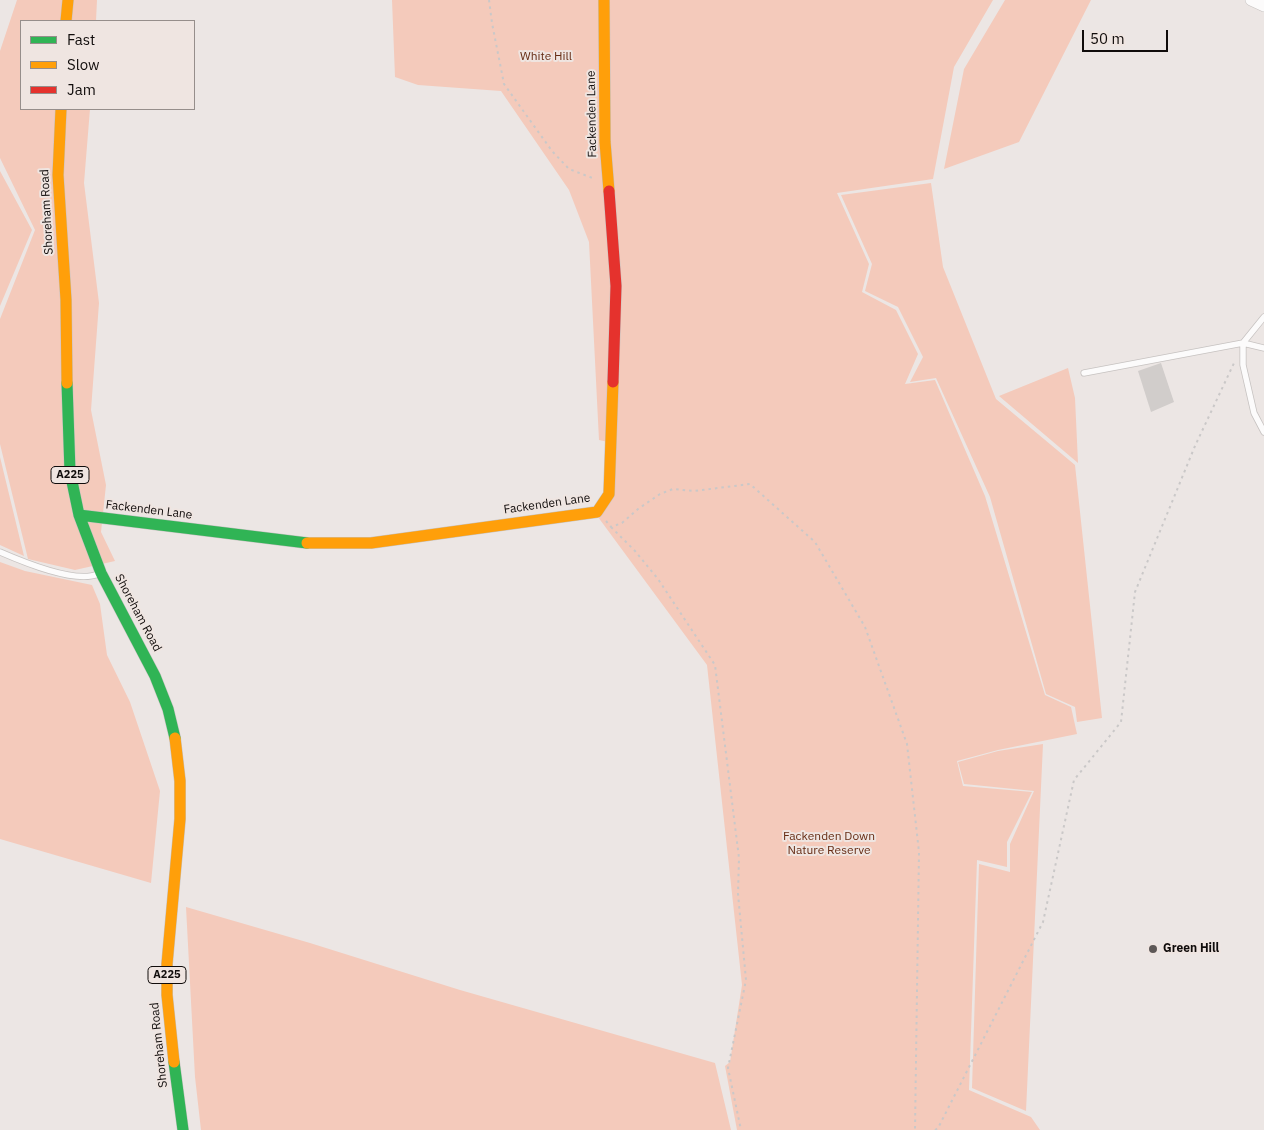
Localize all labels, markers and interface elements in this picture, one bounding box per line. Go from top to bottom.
legend [20,20,195,110]
scale bar [1084,20,1170,52]
text: 50 m [1090,29,1125,48]
text: Fast [67,30,95,49]
park label: White Hill [520,50,572,64]
text: Slow [67,55,100,74]
street label: Fackenden Lane [584,70,600,158]
text: Jam [67,80,96,99]
street label: Shoreham Road [38,169,56,255]
road number: A225 [51,466,89,484]
street label: Fackenden Lane [503,491,591,517]
street label: Fackenden Lane [105,498,193,522]
street label: Shoreham Road [112,572,164,654]
park label: Fackenden Down Nature Reserve [783,830,875,858]
place label: Green Hill [1163,942,1219,956]
marker: Green Hill [1147,943,1159,955]
road number: A225 [148,966,186,984]
street label: Shoreham Road [147,1002,171,1088]

